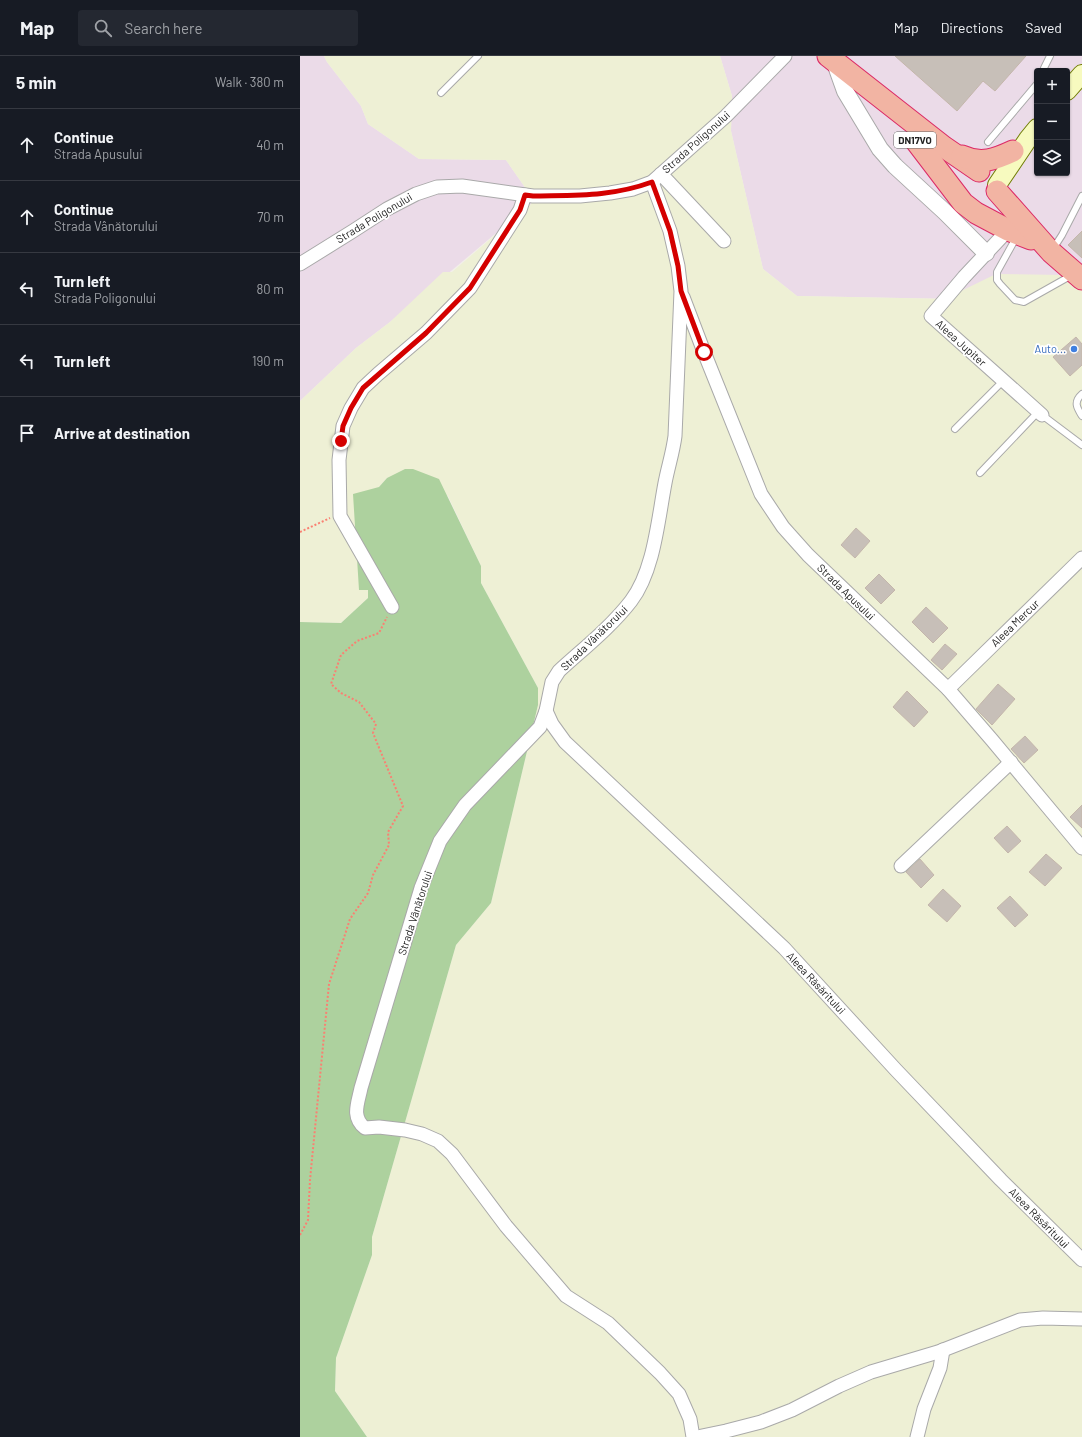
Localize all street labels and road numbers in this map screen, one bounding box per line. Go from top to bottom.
street label: Strada Poligonului [659,108,732,175]
road number: DN17VO [894,132,936,148]
street label: Strada Poligonului [333,190,414,245]
street label: Aleea Jupiter [933,317,989,369]
street label: Strada Apusului [815,561,878,622]
street label: Aleea Mercur [988,596,1041,649]
street label: Strada Vânătorului [558,602,630,673]
street label: Strada Vânătorului [395,869,434,957]
street label: Aleea Răsăritului [784,949,848,1016]
street label: Aleea Răsăritului [1007,1185,1072,1251]

